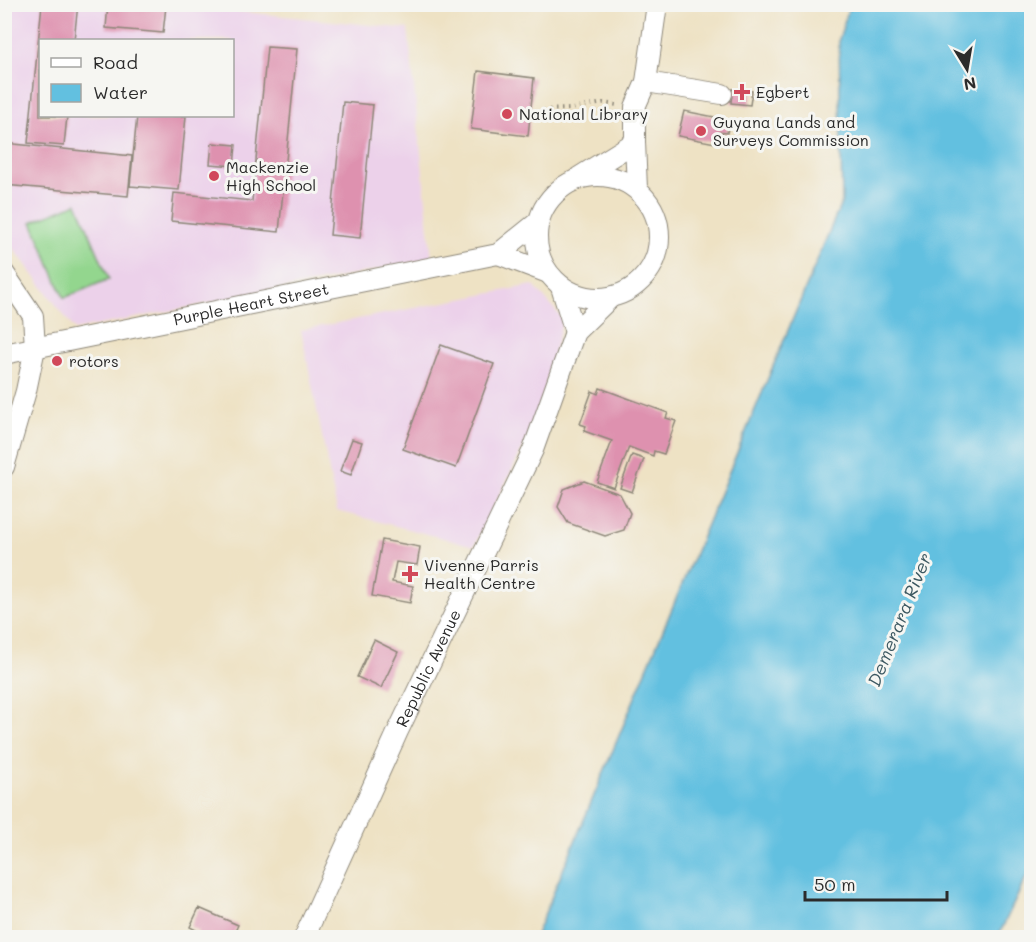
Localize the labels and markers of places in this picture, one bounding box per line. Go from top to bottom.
place label: Egbert [756,81,810,102]
marker: Egbert [733,83,751,101]
place label: National Library [519,103,648,124]
marker: National Library [500,107,514,121]
place label: Guyana Lands and Surveys Commission [713,111,869,150]
marker: Guyana Lands and Surveys Commission [694,124,708,138]
place label: Mackenzie High School [226,156,316,195]
marker: Mackenzie High School [207,169,221,183]
place label: rotors [69,350,119,371]
marker: rotors [50,354,64,368]
place label: Vivenne Parris Health Centre [424,554,539,593]
marker: Vivenne Parris Health Centre [401,565,419,583]

